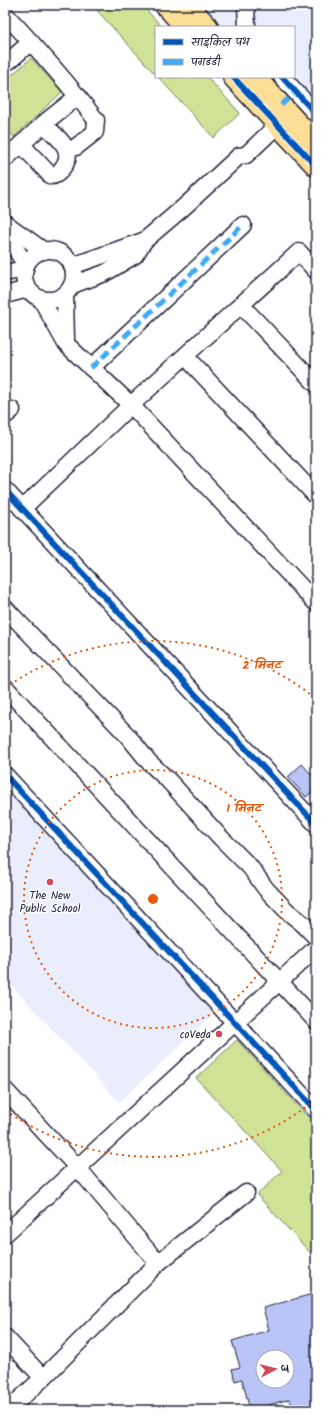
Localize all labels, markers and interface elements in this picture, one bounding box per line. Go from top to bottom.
legend [155,26,295,78]
text: साइकिल पथ [191,33,252,52]
text: पगडंडी [190,53,223,72]
text: 2 मिनट [243,656,284,675]
text: 1 मिनट [226,799,264,818]
marker: The New Public School [45,877,55,887]
place label: The New Public School [20,887,81,918]
centre of rings [146,892,160,906]
place label: coVeda [180,1026,211,1044]
marker: coVeda [214,1029,224,1039]
north arrow [255,1349,295,1389]
text: उ [275,1363,294,1375]

